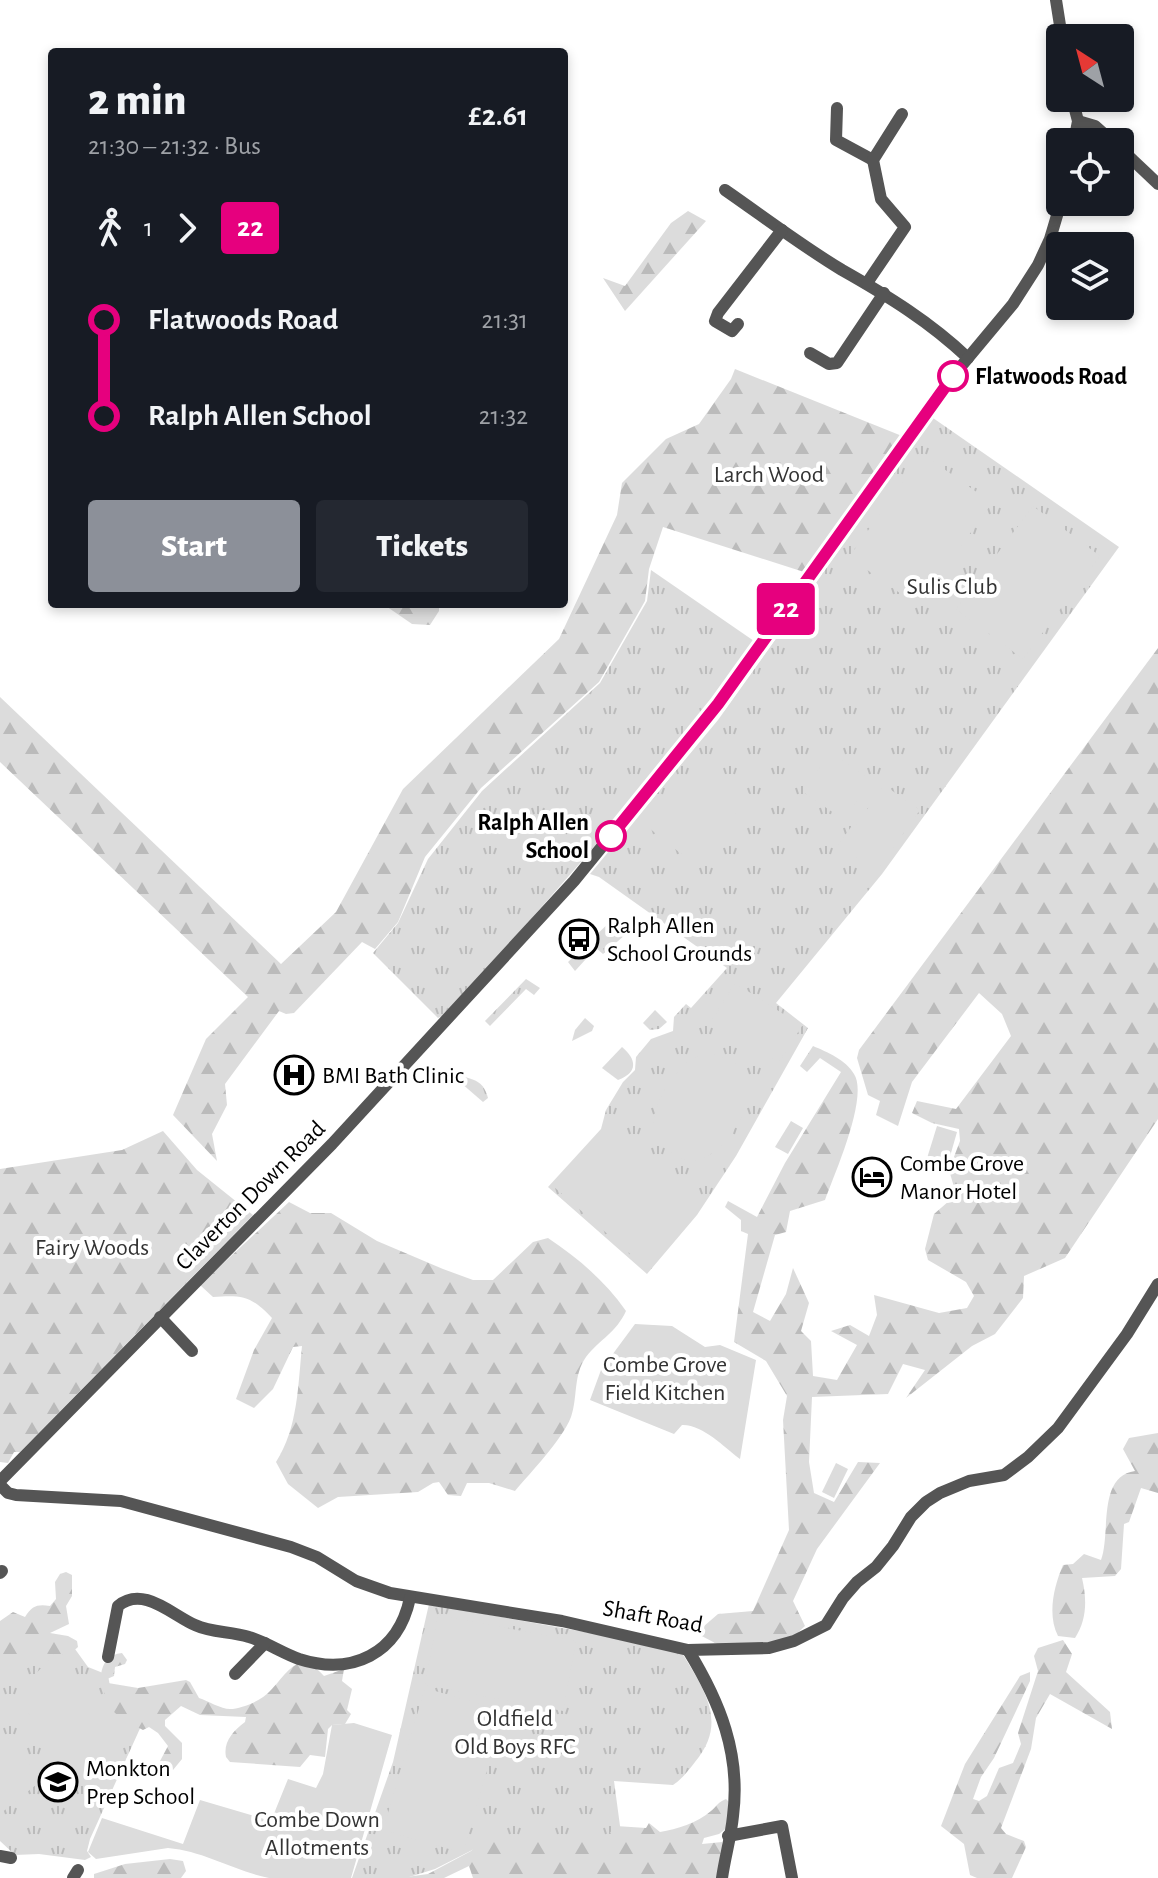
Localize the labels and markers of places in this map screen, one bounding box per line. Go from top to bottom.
marker: Flatwoods Road [938,361,968,391]
place label: Flatwoods Road [975,365,1128,389]
place label: Ralph Allen School [477,811,589,863]
marker: Ralph Allen School [596,821,626,851]
place label: Ralph Allen School Grounds [607,914,752,966]
bus stop icon: Ralph Allen School Grounds [558,918,600,960]
hospital icon: BMI Bath Clinic [273,1054,315,1096]
place label: BMI Bath Clinic [322,1064,464,1088]
place label: Combe Grove Manor Hotel [900,1152,1024,1204]
hotel icon: Combe Grove Manor Hotel [851,1156,893,1198]
place label: Monkton Prep School [86,1757,195,1809]
school or university icon: Monkton Prep School [37,1761,79,1803]

